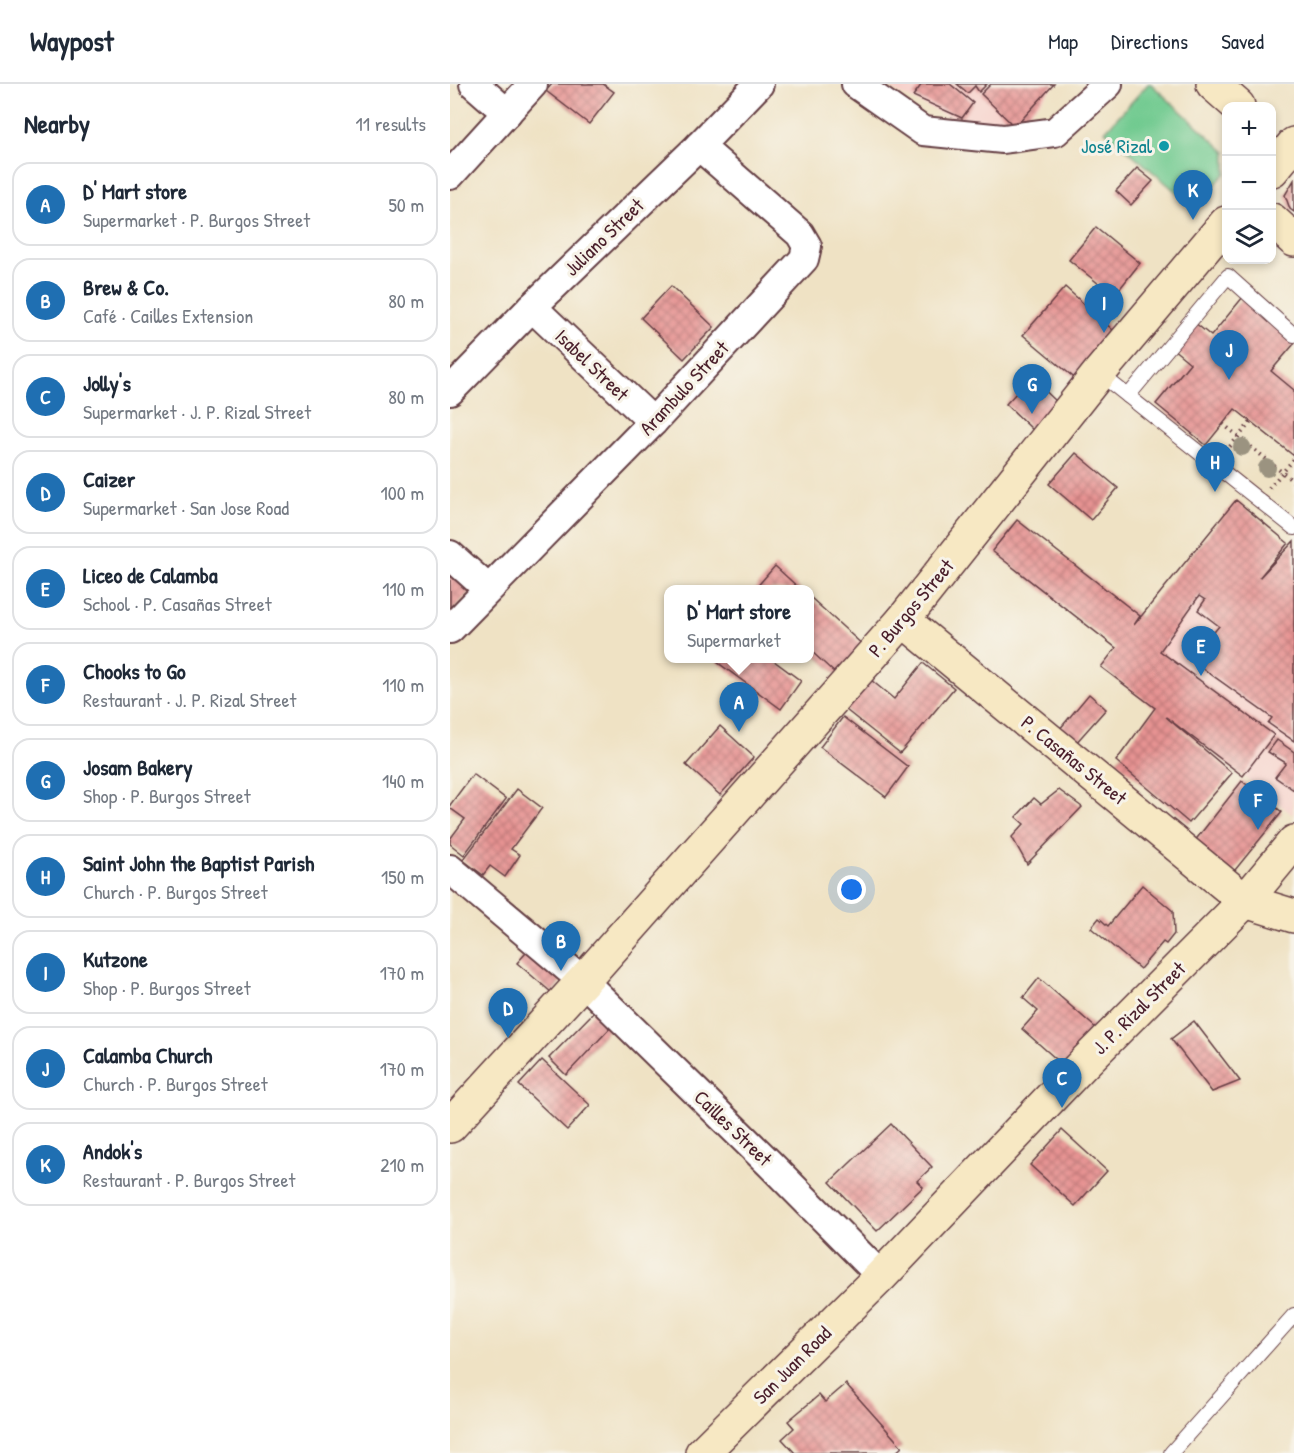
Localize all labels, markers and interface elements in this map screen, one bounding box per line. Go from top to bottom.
text: Waypost [30,22,114,60]
text: Map [1048,27,1078,56]
text: Directions [1111,27,1188,56]
text: Saved [1221,27,1264,56]
map controls [1222,102,1276,264]
button: + [1222,102,1276,156]
text: Nearby [24,106,90,141]
text: 11 results [356,110,426,137]
place label: José Rizal [1081,132,1153,159]
marker: José Rizal [1157,139,1171,153]
button: − [1222,156,1276,210]
pin: K [1174,170,1212,220]
text: D' Mart store [83,176,187,206]
text: A [41,191,50,218]
text: 50 m [388,191,424,218]
street label: Juliano Street [558,191,650,282]
text: Supermarket · P. Burgos Street [83,206,310,233]
button: layers [1222,210,1276,264]
text: Brew & Co. [83,272,169,302]
pin: I [1084,284,1124,333]
text: B [40,287,51,314]
text: 80 m [388,287,424,314]
text: Café · Cailles Extension [83,302,253,329]
street label: Isabel Street [550,323,636,407]
pin: J [1210,330,1248,380]
street label: Arambulo Street [633,334,735,441]
pin: G [1012,364,1052,414]
text: Jolly's [83,368,131,398]
text: C [40,383,51,410]
text: 80 m [388,383,424,410]
text: Supermarket · J. P. Rizal Street [83,398,311,425]
pin: H [1196,442,1234,492]
text: Caizer [83,464,135,494]
text: D [41,479,50,506]
text: 100 m [381,479,424,506]
text: Supermarket · San Jose Road [83,494,289,521]
street label: P. Burgos Street [862,552,960,662]
text: Liceo de Calamba [83,560,218,590]
text: E [41,575,50,602]
text: 110 m [382,575,424,602]
popup [664,585,814,663]
text: School · P. Casañas Street [83,590,272,617]
text: D' Mart store [687,596,791,626]
text: Supermarket [687,626,781,653]
pin: E [1182,626,1221,676]
text: Chooks to Go [83,656,186,686]
text: F [42,671,49,698]
text: 110 m [382,671,424,698]
pin: A [720,682,758,732]
text: Restaurant · J. P. Rizal Street [83,686,296,713]
street label: P. Casañas Street [1016,709,1134,811]
text: Josam Bakery [83,752,193,782]
text: G [41,767,50,794]
text: 140 m [382,767,424,794]
pin: F [1238,780,1278,830]
text: Shop · P. Burgos Street [83,782,251,809]
text: Saint John the Baptist Parish [83,848,314,878]
text: H [41,863,50,890]
text: 150 m [381,863,424,890]
your location [837,875,866,904]
text: Church · P. Burgos Street [83,878,268,905]
pin: B [542,922,580,971]
text: Kutzone [83,944,148,974]
street label: J. P. Rizal Street [1086,954,1192,1060]
text: I [43,959,48,986]
text: 170 m [380,959,424,986]
text: Shop · P. Burgos Street [83,974,251,1001]
pin: D [488,988,528,1038]
text: Calamba Church [83,1040,212,1070]
text: J [42,1055,49,1082]
text: 170 m [380,1055,424,1082]
pin: C [1042,1058,1082,1108]
text: Church · P. Burgos Street [83,1070,268,1097]
street label: Cailles Street [688,1084,779,1172]
text: Andok's [83,1136,142,1166]
text: K [40,1151,51,1178]
text: 210 m [380,1151,424,1178]
text: Restaurant · P. Burgos Street [83,1166,295,1193]
street label: San Juan Road [747,1319,837,1410]

